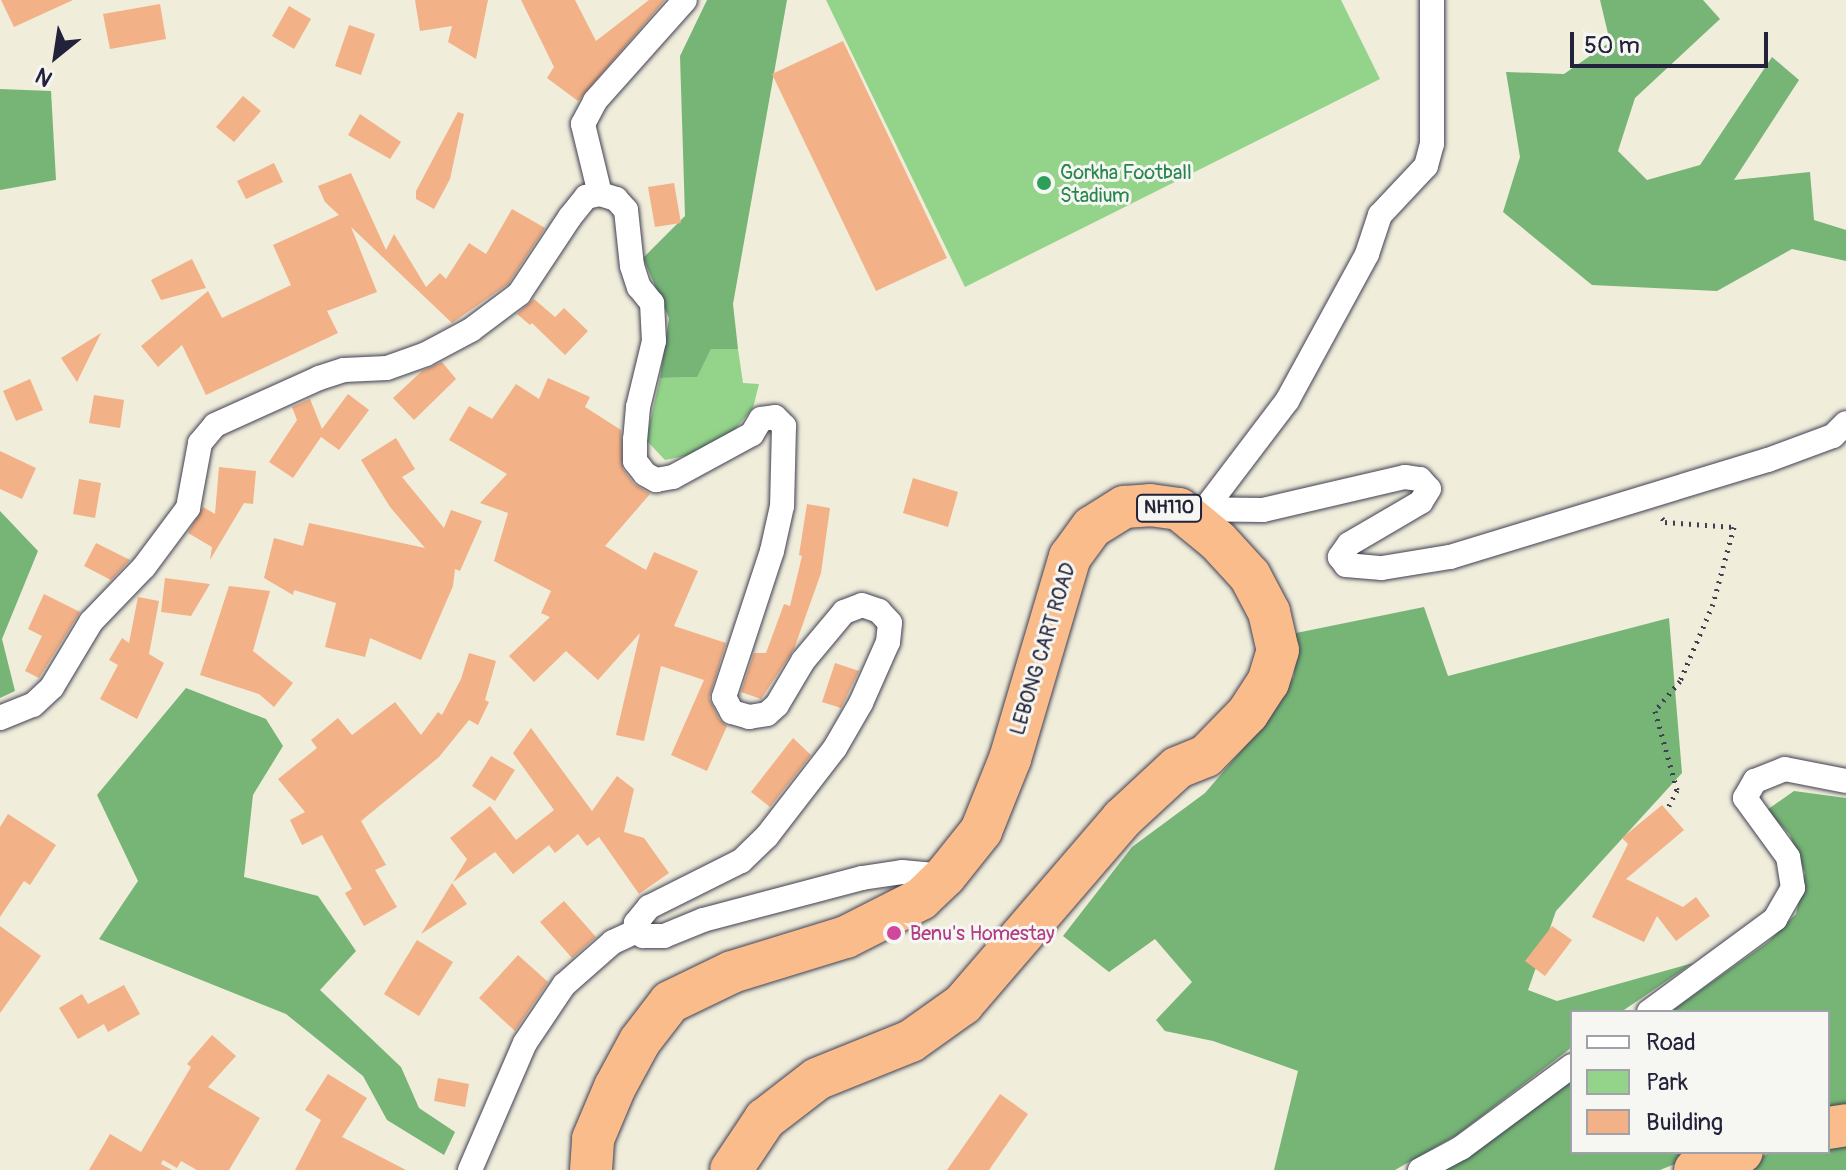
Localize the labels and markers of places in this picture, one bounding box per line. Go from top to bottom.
place label: Gorkha Football Stadium [1060,160,1192,207]
marker: Gorkha Football Stadium [1035,174,1053,192]
place label: Benu's Homestay [910,921,1055,945]
marker: Benu's Homestay [885,924,903,942]

